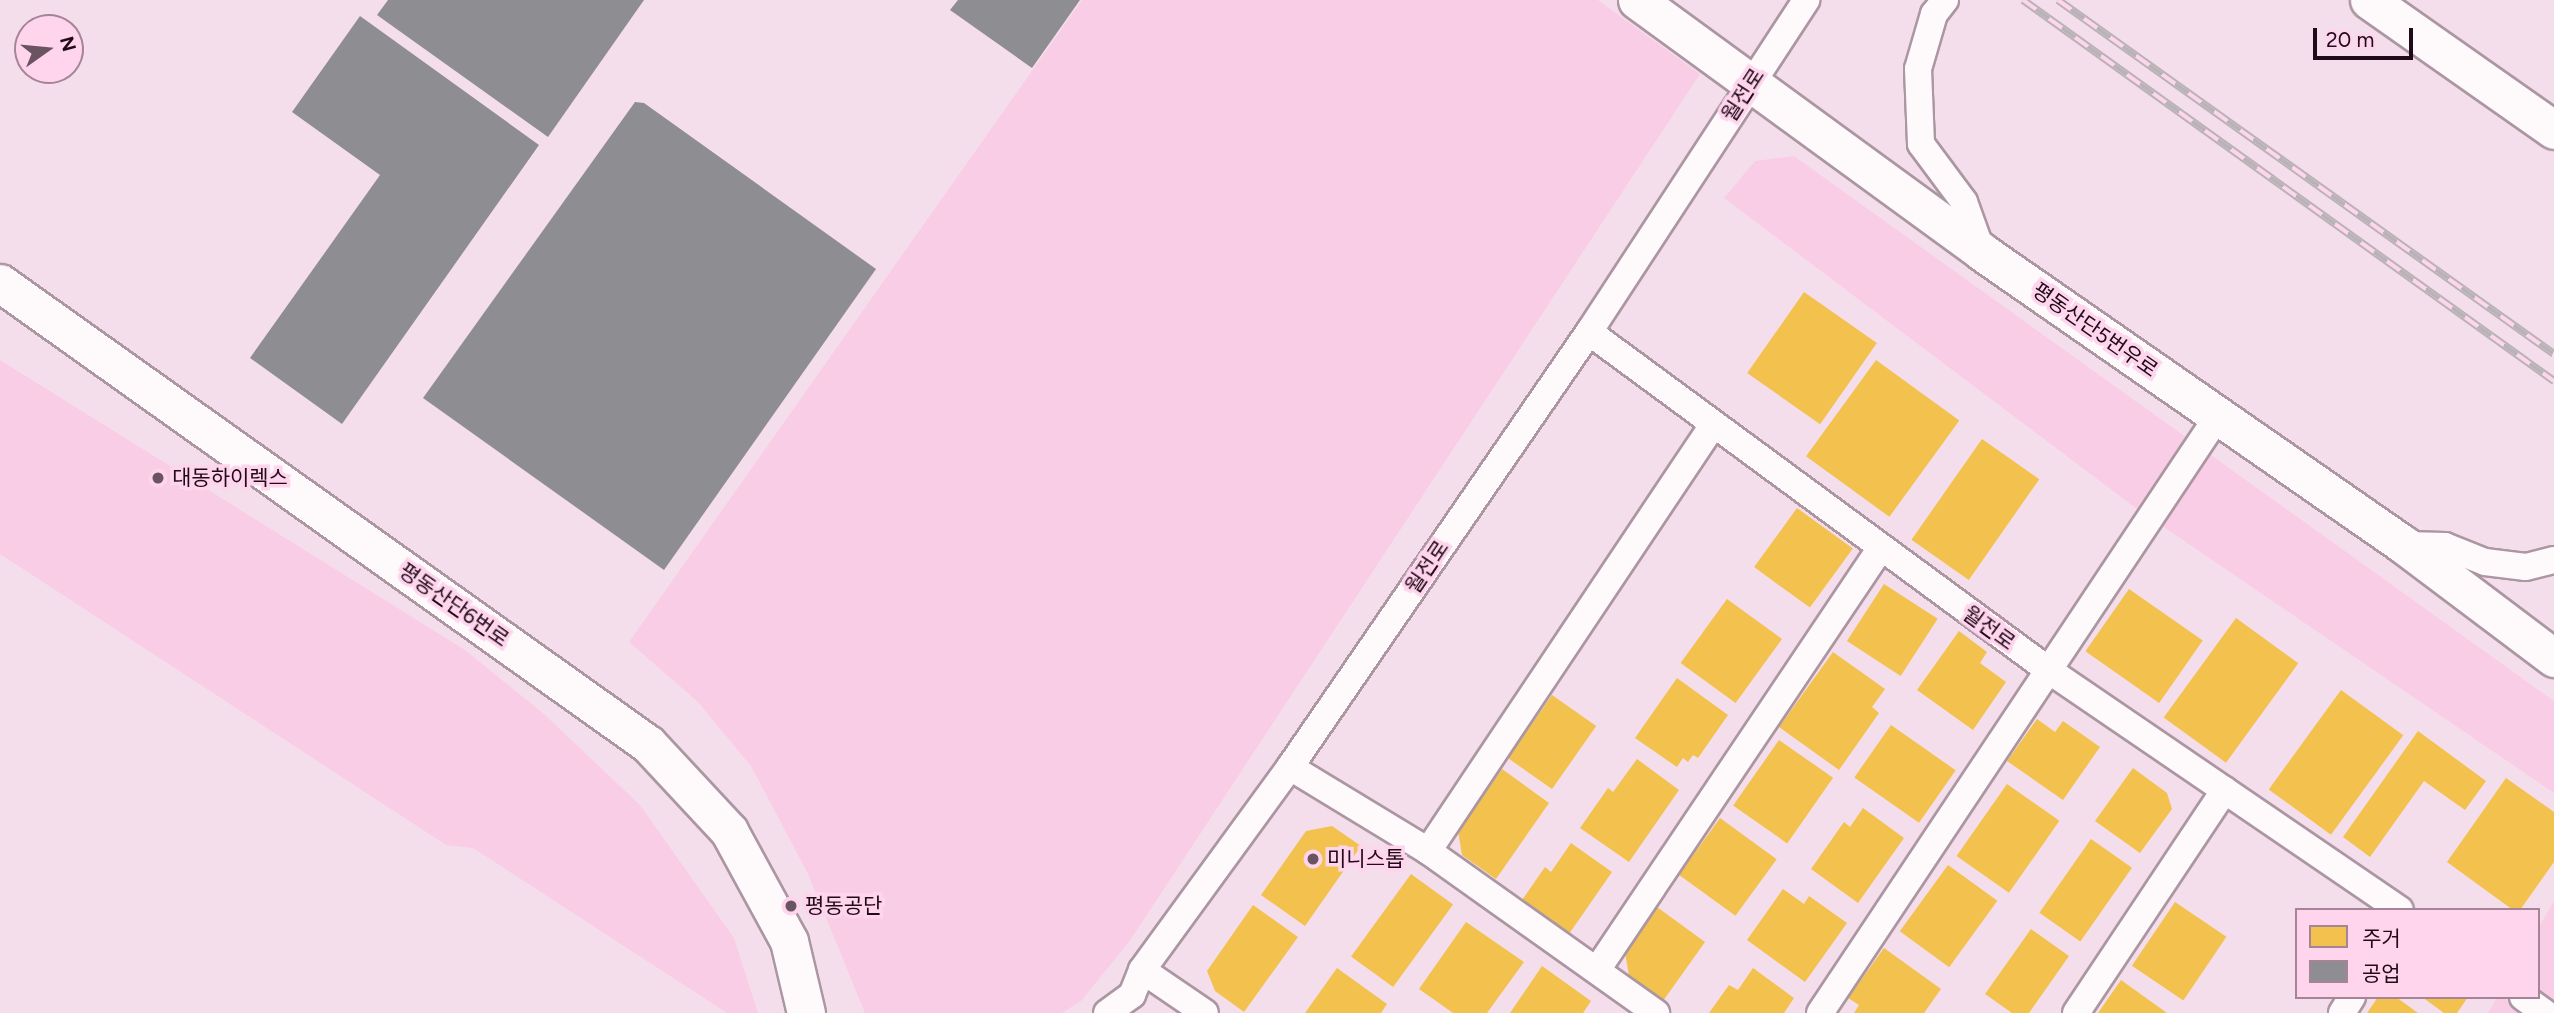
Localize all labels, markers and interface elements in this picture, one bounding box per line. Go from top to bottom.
north arrow [14,14,84,84]
scale bar [2316,14,2416,58]
text: 20 m [2326,27,2374,52]
text: N [55,34,81,54]
street label: 월전로 [1717,64,1769,126]
street label: 평동산단5번우로 [2027,277,2163,383]
place label: 대동하이렉스 [172,465,288,491]
marker: 대동하이렉스 [150,470,166,486]
street label: 월전로 [1400,536,1454,598]
street label: 평동산단6번로 [394,558,514,652]
street label: 월전로 [1958,601,2020,655]
place label: 미니스톱 [1327,846,1404,872]
marker: 미니스톱 [1305,851,1321,867]
place label: 평동공단 [805,893,882,919]
marker: 평동공단 [783,898,799,914]
legend [2295,908,2540,999]
text: 주거 [2362,926,2401,951]
text: 공업 [2362,961,2401,986]

